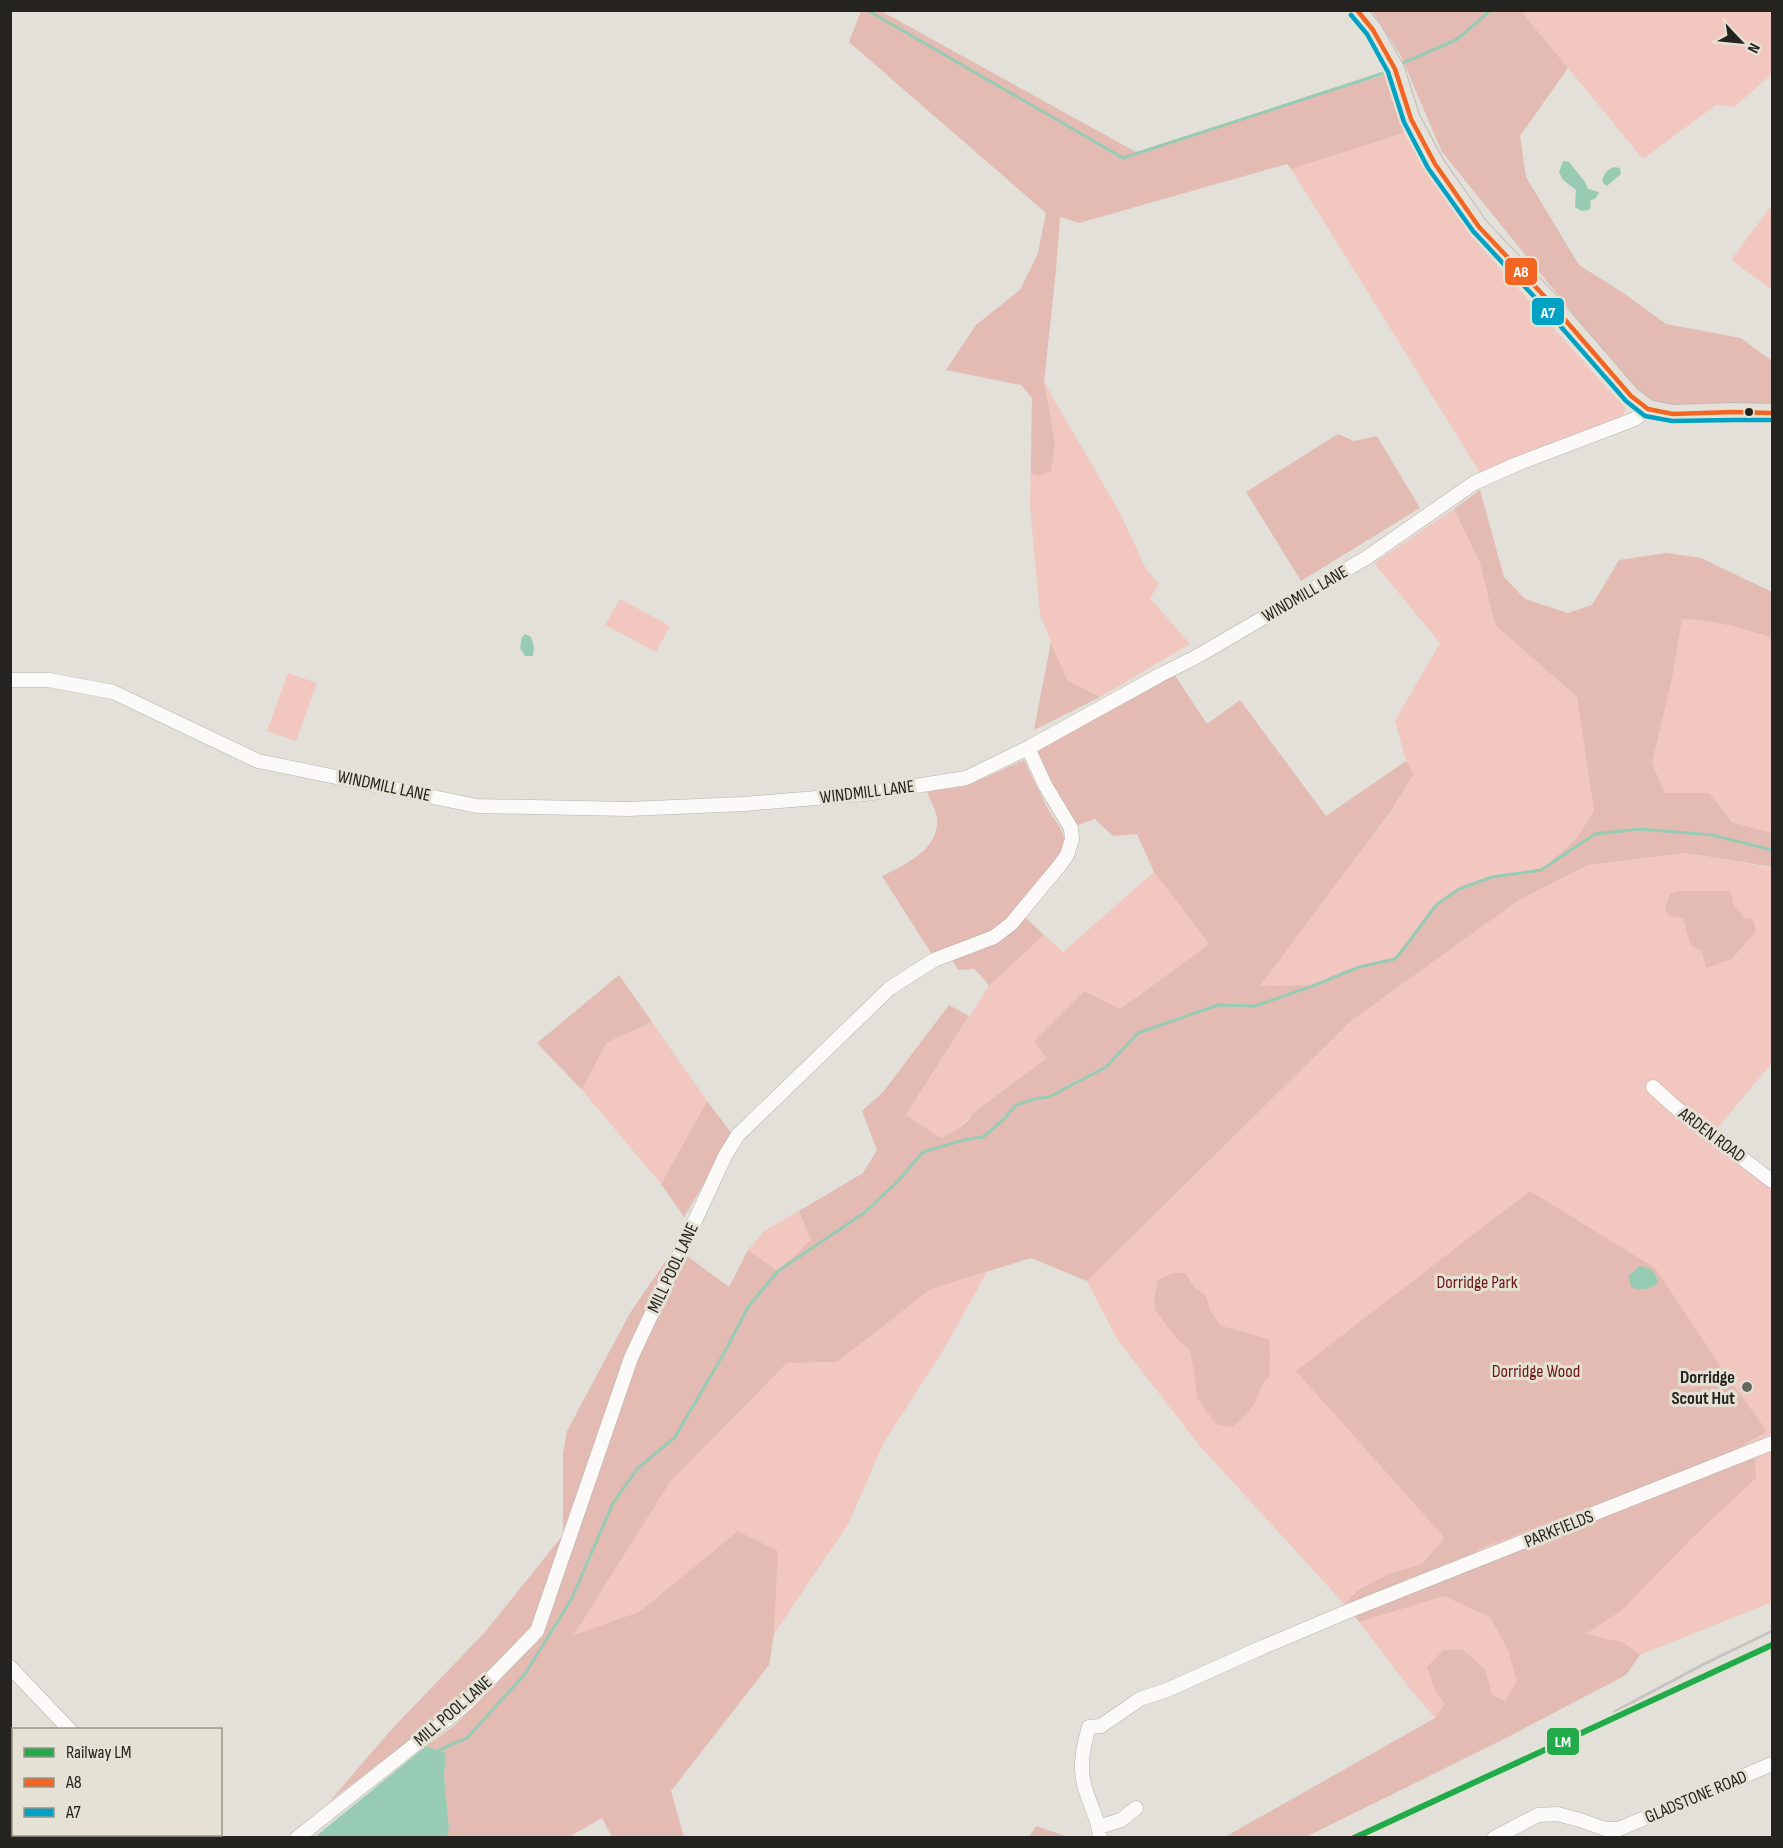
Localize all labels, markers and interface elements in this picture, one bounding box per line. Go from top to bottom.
north arrow [1711,12,1771,72]
text: N [1743,40,1764,56]
line badge: A8 [1504,257,1538,286]
text: A8 [1512,263,1529,282]
line badge: A7 [1531,297,1565,326]
text: A7 [1540,304,1555,323]
unlabelled marker [1743,406,1755,418]
street label: WINDMILL LANE [1259,561,1351,627]
street label: WINDMILL LANE [335,766,433,806]
street label: WINDMILL LANE [819,776,915,808]
street label: ARDEN ROAD [1674,1103,1749,1167]
street label: MILL POOL LANE [643,1220,703,1316]
park label: Dorridge Park [1436,1272,1518,1293]
park label: Dorridge Wood [1492,1361,1580,1382]
place label: Dorridge Scout Hut [1671,1367,1735,1409]
marker: Dorridge Scout Hut [1740,1380,1754,1394]
street label: PARKFIELDS [1521,1506,1597,1552]
street label: MILL POOL LANE [410,1671,496,1751]
line badge: LM [1546,1727,1580,1756]
legend [12,1728,222,1836]
text: LM [1555,1733,1571,1752]
text: Railway LM [66,1742,132,1763]
street label: GLADSTONE ROAD [1642,1766,1750,1828]
text: A8 [65,1772,82,1793]
text: A7 [65,1802,81,1823]

